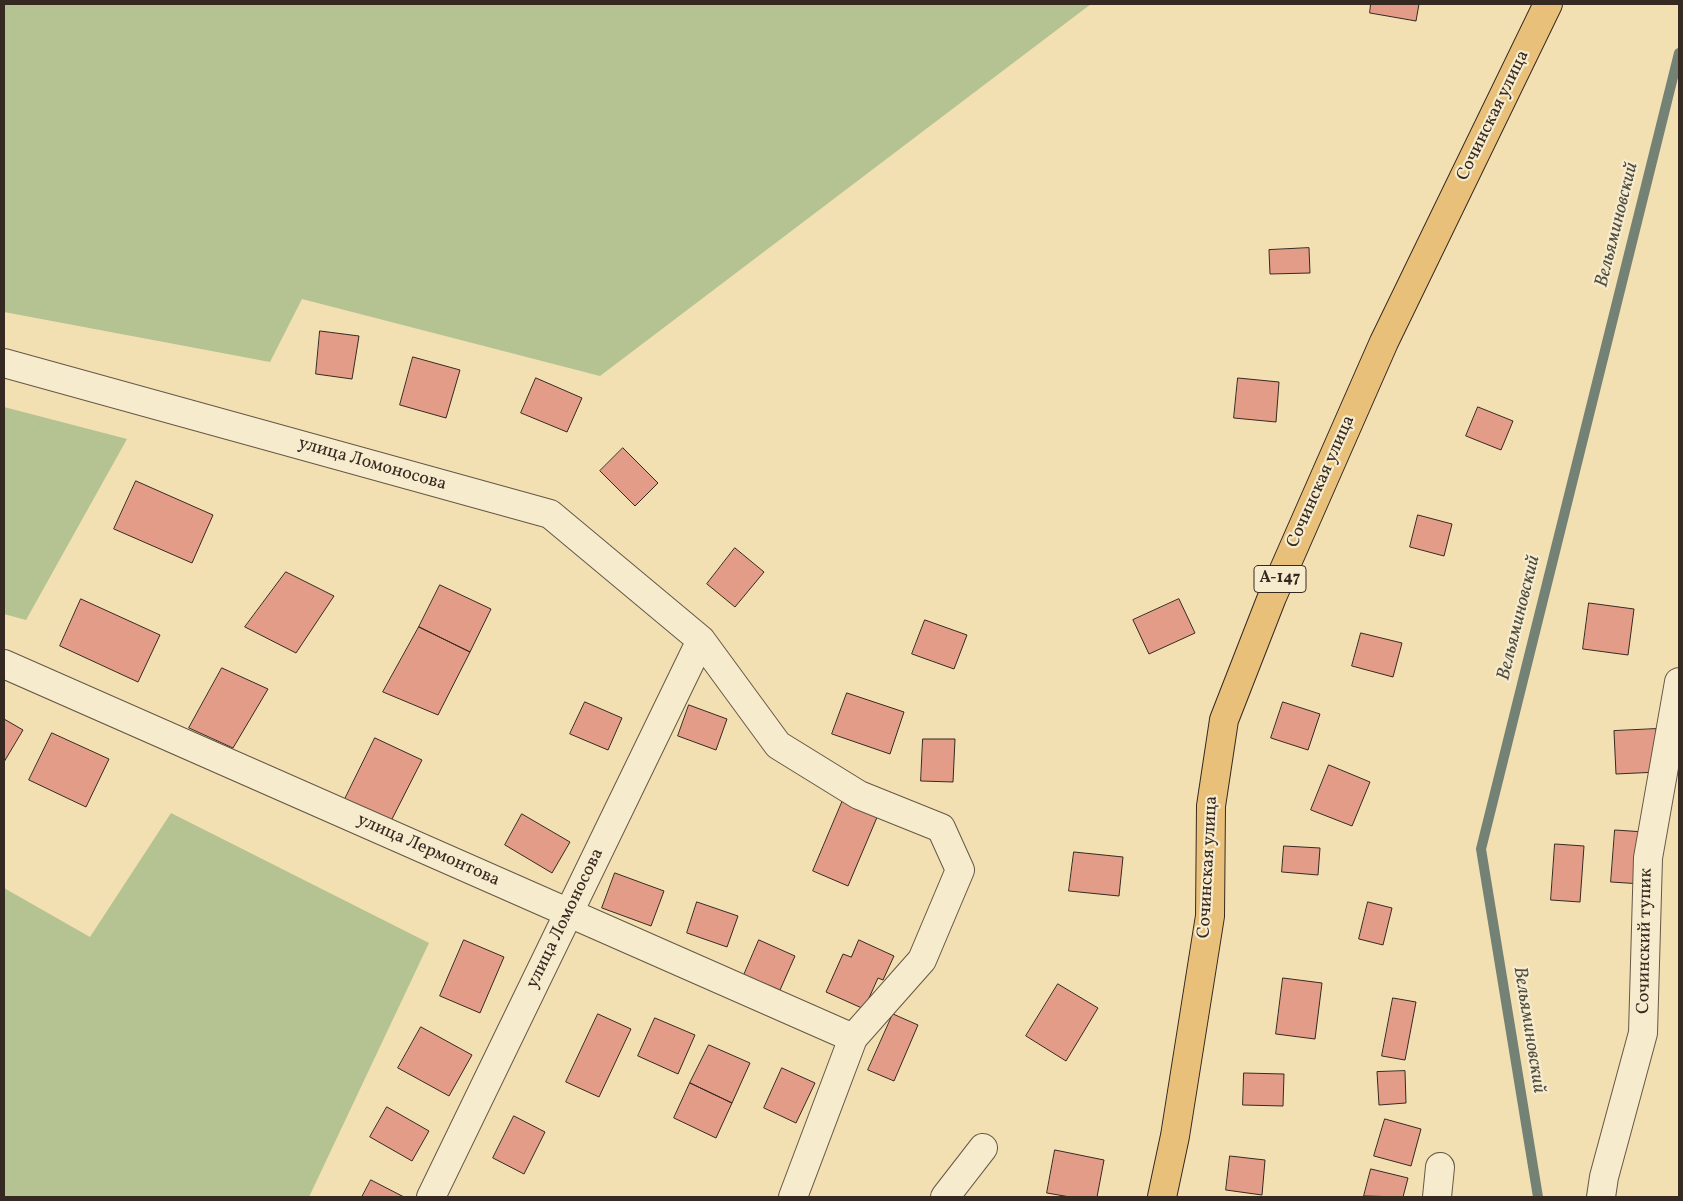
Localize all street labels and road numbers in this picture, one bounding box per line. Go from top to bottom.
street label: Сочинская улица [1453,47,1535,185]
street label: Сочинская улица [1283,412,1361,552]
street label: улица Ломоносова [295,433,449,497]
road number: А-147 [1254,566,1306,592]
street label: Сочинская улица [1194,795,1224,939]
street label: улица Лермонтова [353,810,503,892]
street label: улица Ломоносова [523,845,609,993]
street label: Сочинский тупик [1634,868,1658,1014]

